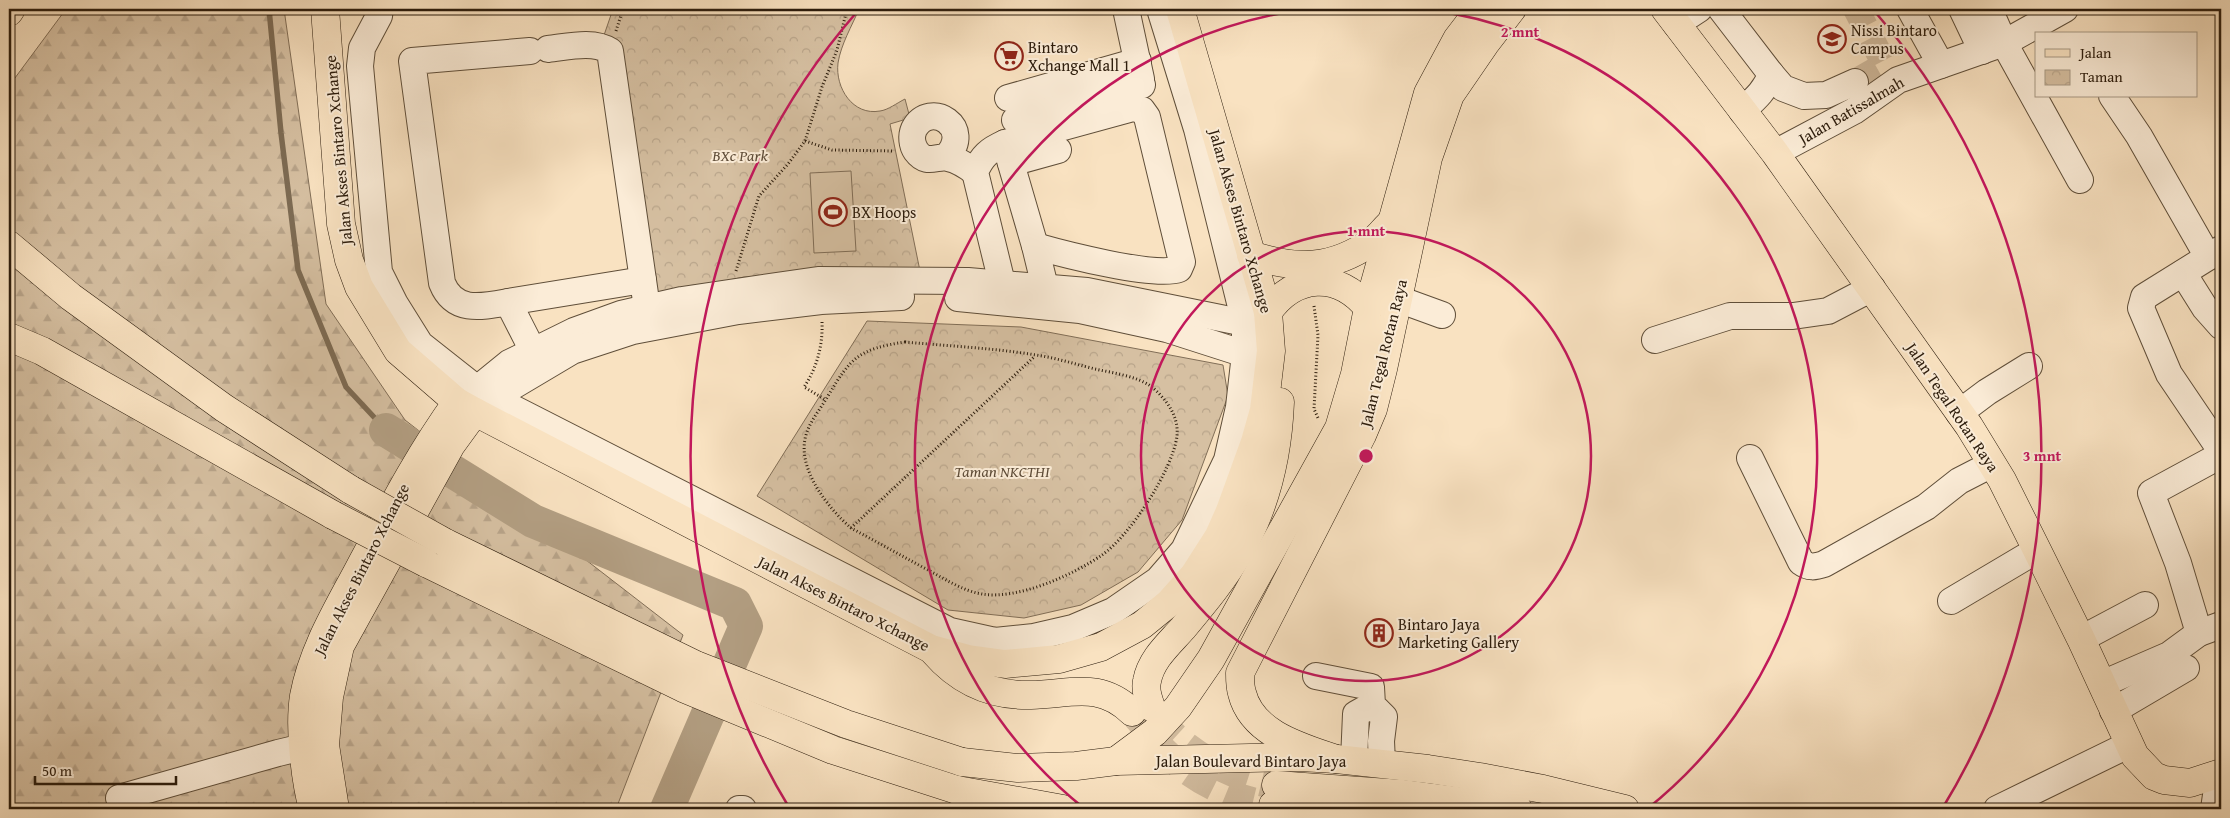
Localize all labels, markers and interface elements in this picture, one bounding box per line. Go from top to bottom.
place label: Nissi Bintaro Campus [1851,18,1937,60]
text: 2 mnt [1501,21,1540,42]
school or university icon: Nissi Bintaro Campus [1817,24,1847,54]
legend [2035,32,2198,98]
place label: Bintaro Xchange Mall 1 [1028,35,1130,77]
supermarket icon: Bintaro Xchange Mall 1 [994,41,1024,71]
text: Jalan [2078,42,2112,63]
street label: Jalan Akses Bintaro Xchange [318,54,358,248]
text: Taman [2080,66,2123,87]
street label: Jalan Batissalmah [1792,70,1908,151]
street label: Jalan Akses Bintaro Xchange [1203,124,1279,316]
park label: BXc Park [711,143,768,167]
sports icon: BX Hoops [818,197,848,227]
place label: BX Hoops [852,200,916,224]
text: 1 mnt [1347,220,1386,241]
street label: Jalan Tegal Rotan Raya [1353,276,1413,431]
street label: Jalan Tegal Rotan Raya [1900,336,2006,477]
text: 3 mnt [2023,445,2062,466]
centre of rings [1357,447,1375,465]
park label: Taman NKCTHI [954,459,1050,483]
street label: Jalan Akses Bintaro Xchange [306,479,415,661]
street label: Jalan Akses Bintaro Xchange [752,548,934,657]
place label: Bintaro Jaya Marketing Gallery [1398,612,1519,654]
building icon: Bintaro Jaya Marketing Gallery [1364,618,1394,648]
street label: Jalan Boulevard Bintaro Jaya [1154,749,1347,773]
scale bar [35,753,176,785]
text: 50 m [42,760,73,781]

